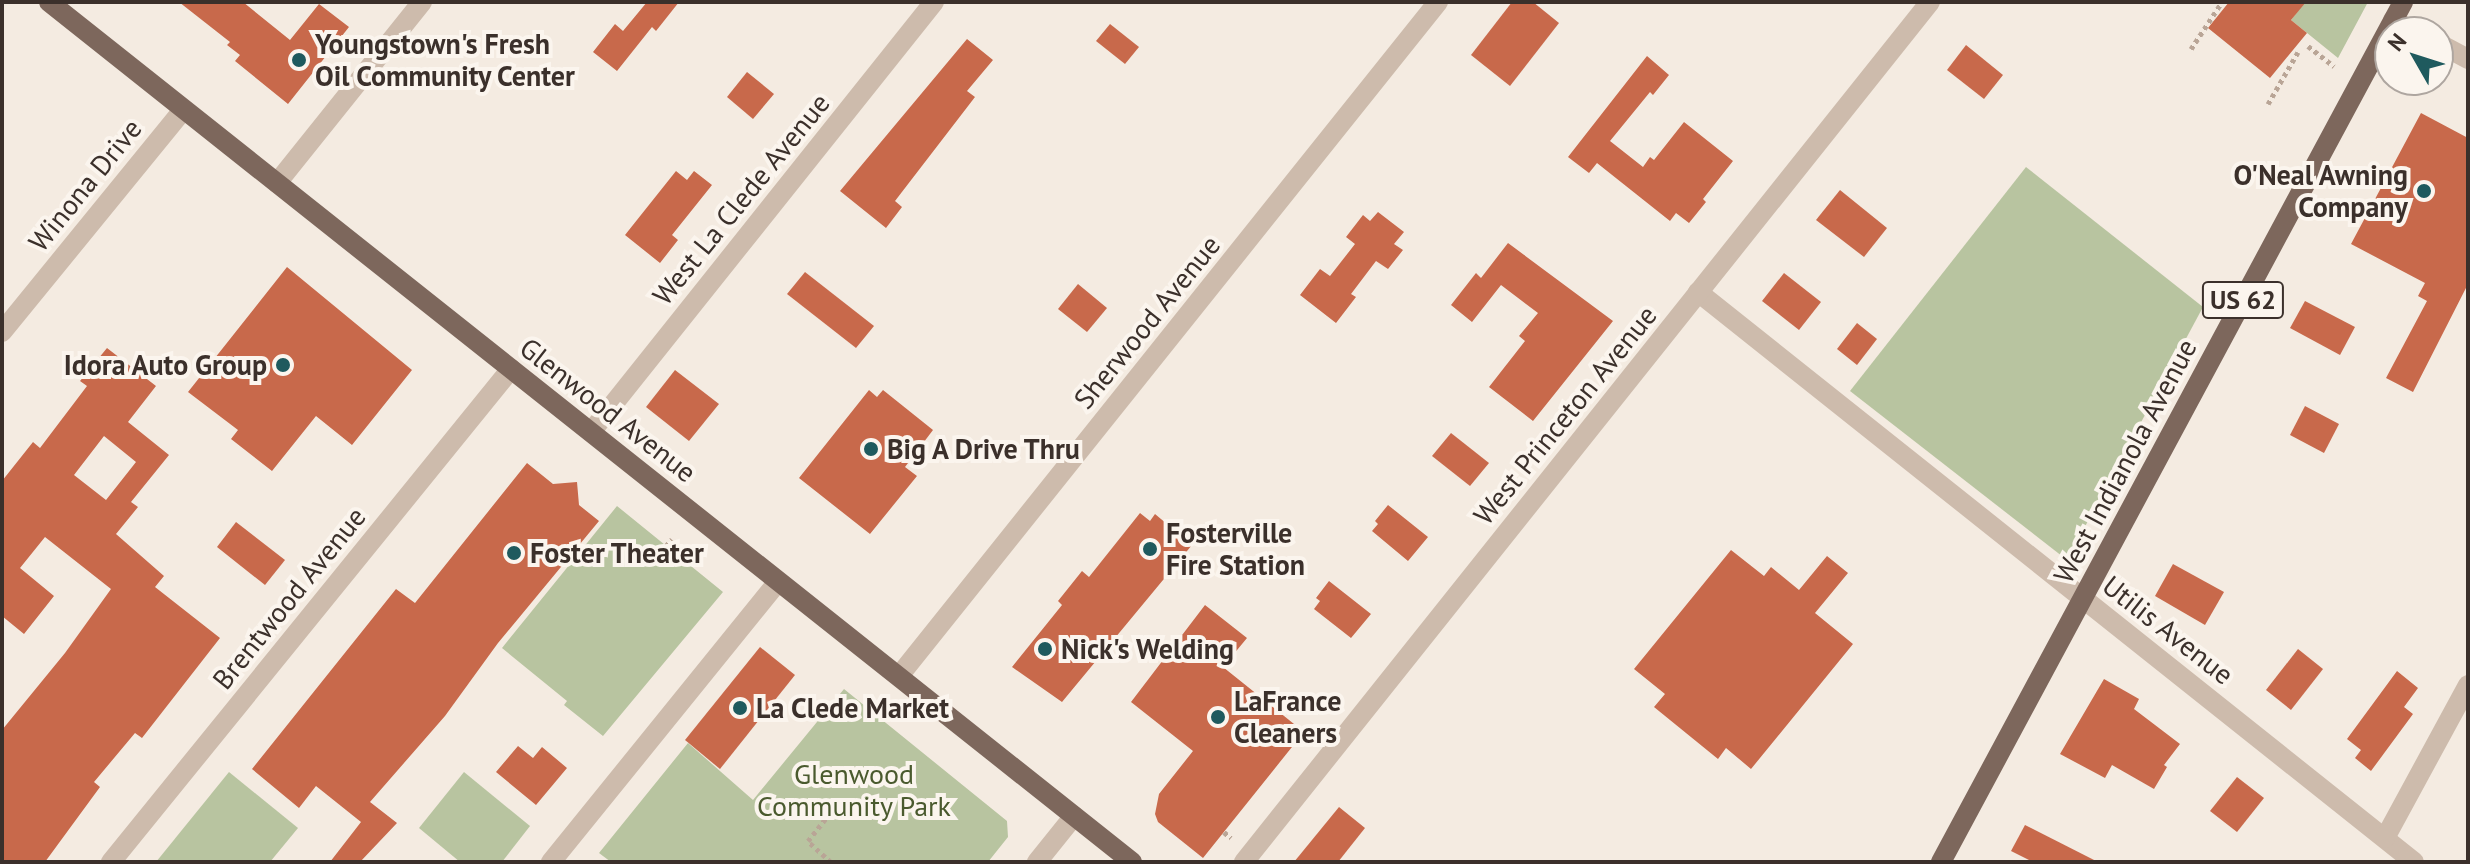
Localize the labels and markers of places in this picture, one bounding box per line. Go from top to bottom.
place label: Youngstown's Fresh Oil Community Center [315,27,577,93]
marker: Youngstown's Fresh Oil Community Center [290,51,308,69]
place label: O'Neal Awning Company [2232,158,2408,224]
marker: O'Neal Awning Company [2415,182,2433,200]
place label: Idora Auto Group [62,348,267,382]
marker: Idora Auto Group [274,356,292,374]
place label: Big A Drive Thru [887,432,1083,466]
marker: Big A Drive Thru [862,440,880,458]
place label: Fosterville Fire Station [1166,516,1305,582]
place label: Foster Theater [530,536,705,570]
marker: Fosterville Fire Station [1141,540,1159,558]
marker: Foster Theater [505,544,523,562]
place label: Nick's Welding [1061,632,1235,666]
marker: Nick's Welding [1036,640,1054,658]
place label: LaFrance Cleaners [1234,684,1341,750]
place label: La Clede Market [756,691,949,725]
marker: La Clede Market [731,699,749,717]
marker: LaFrance Cleaners [1209,708,1227,726]

